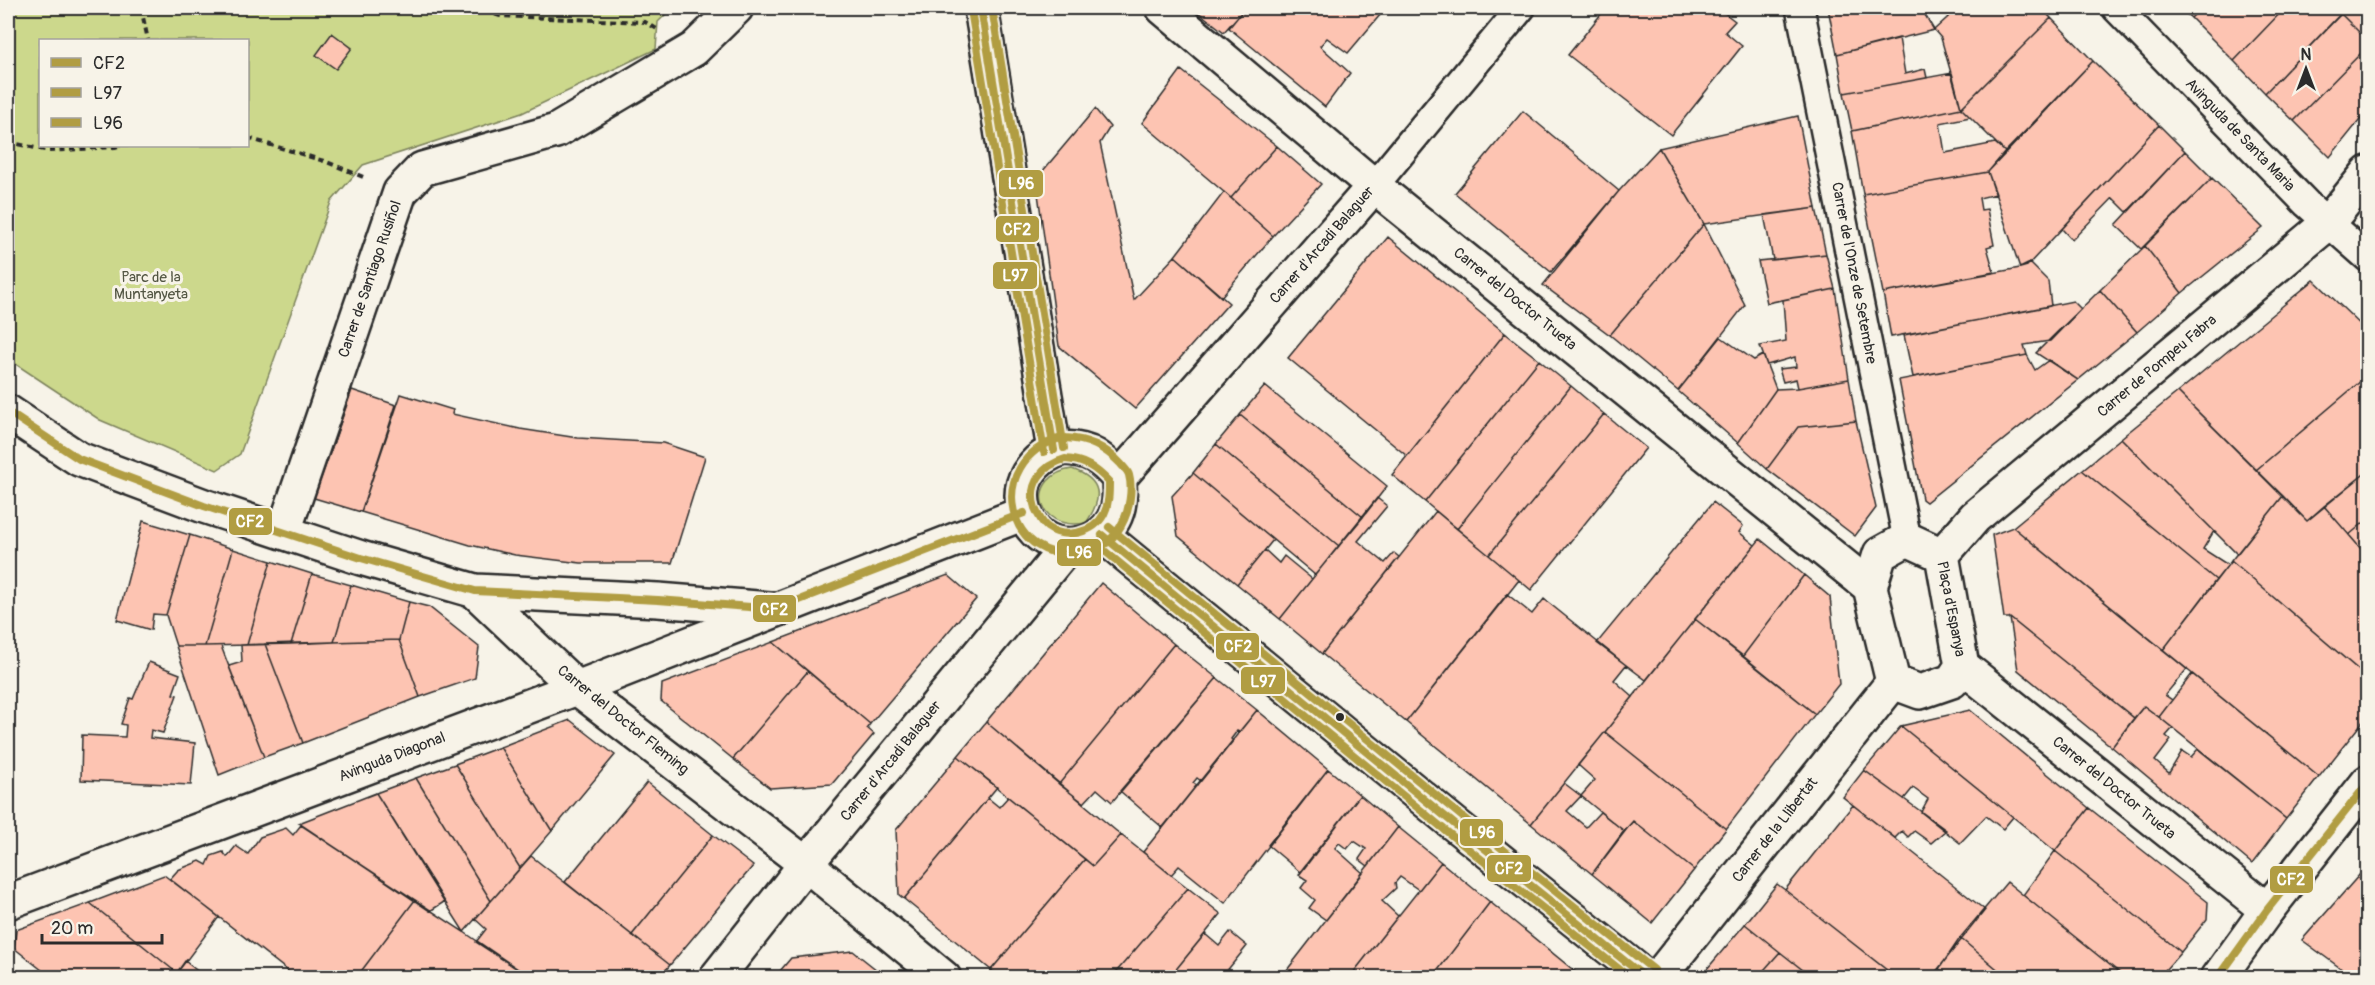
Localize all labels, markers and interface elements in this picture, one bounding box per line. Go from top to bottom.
legend [39,39,249,147]
north arrow [2276,39,2336,99]
text: N [2301,45,2312,65]
text: CF2 [93,52,125,75]
street label: Avinguda de Santa Maria [2181,74,2299,196]
text: L97 [93,82,122,105]
text: L96 [93,112,123,135]
line badge: L96 [998,169,1044,198]
text: L96 [1008,174,1034,194]
street label: Carrer de l'Onze de Setembre [1827,181,1881,366]
street label: Carrer d'Arcadi Balaguer [1266,182,1379,308]
street label: Carrer de Santiago Rusiñol [334,198,406,360]
line badge: CF2 [995,215,1040,243]
text: CF2 [1003,220,1031,240]
street label: Carrer del Doctor Trueta [1449,243,1581,355]
line badge: L97 [992,261,1038,290]
text: L97 [1002,266,1028,286]
park label: Parc de la Muntanyeta [114,268,188,304]
street label: Carrer de Pompeu Fabra [2093,310,2221,422]
line badge: CF2 [228,507,273,536]
text: CF2 [236,512,264,532]
line badge: L96 [1056,538,1102,567]
text: L96 [1066,543,1092,563]
street label: Plaça d'Espanya [1932,560,1970,658]
line badge: CF2 [752,594,797,623]
text: CF2 [760,600,788,620]
line badge: CF2 [1215,632,1260,661]
text: CF2 [1224,637,1252,657]
street label: Carrer del Doctor Fleming [553,661,693,779]
line badge: L97 [1240,666,1286,695]
text: L97 [1250,672,1276,692]
street label: Carrer d'Arcadi Balaguer [836,696,946,825]
unlabelled marker [1334,711,1346,723]
street label: Avinguda Diagonal [336,728,448,786]
street label: Carrer del Doctor Trueta [2048,732,2180,844]
street label: Carrer de la Llibertat [1728,773,1822,886]
line badge: L96 [1459,818,1504,847]
text: L96 [1469,823,1495,843]
line badge: CF2 [1486,854,1532,883]
text: CF2 [1495,859,1523,879]
line badge: CF2 [2269,865,2314,894]
text: CF2 [2277,870,2305,890]
scale bar [42,907,162,945]
text: 20 m [51,917,93,940]

